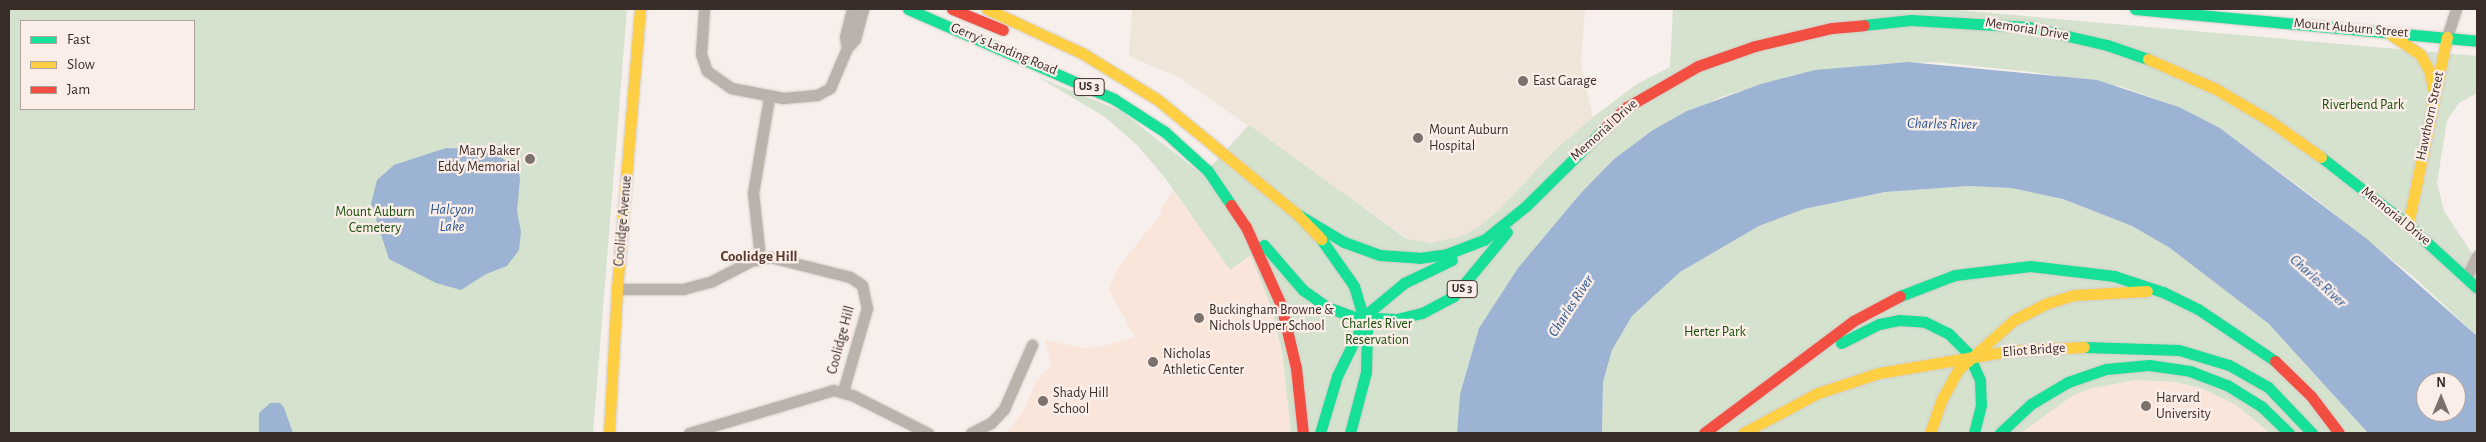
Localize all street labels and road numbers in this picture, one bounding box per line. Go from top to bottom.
street label: Memorial Drive [1984,14,2070,44]
street label: Mount Auburn Street [2293,15,2409,41]
street label: Gerry's Landing Road [948,19,1060,79]
street label: Hawthorn Street [2412,70,2448,162]
road number: US 3 [1073,77,1105,96]
street label: Memorial Drive [1567,96,1641,164]
street label: Coolidge Avenue [611,175,635,267]
street label: Memorial Drive [2358,183,2434,249]
road number: US 3 [1446,280,1478,298]
street label: Coolidge Hill [824,304,858,376]
street label: Eliot Bridge [2002,339,2066,361]

